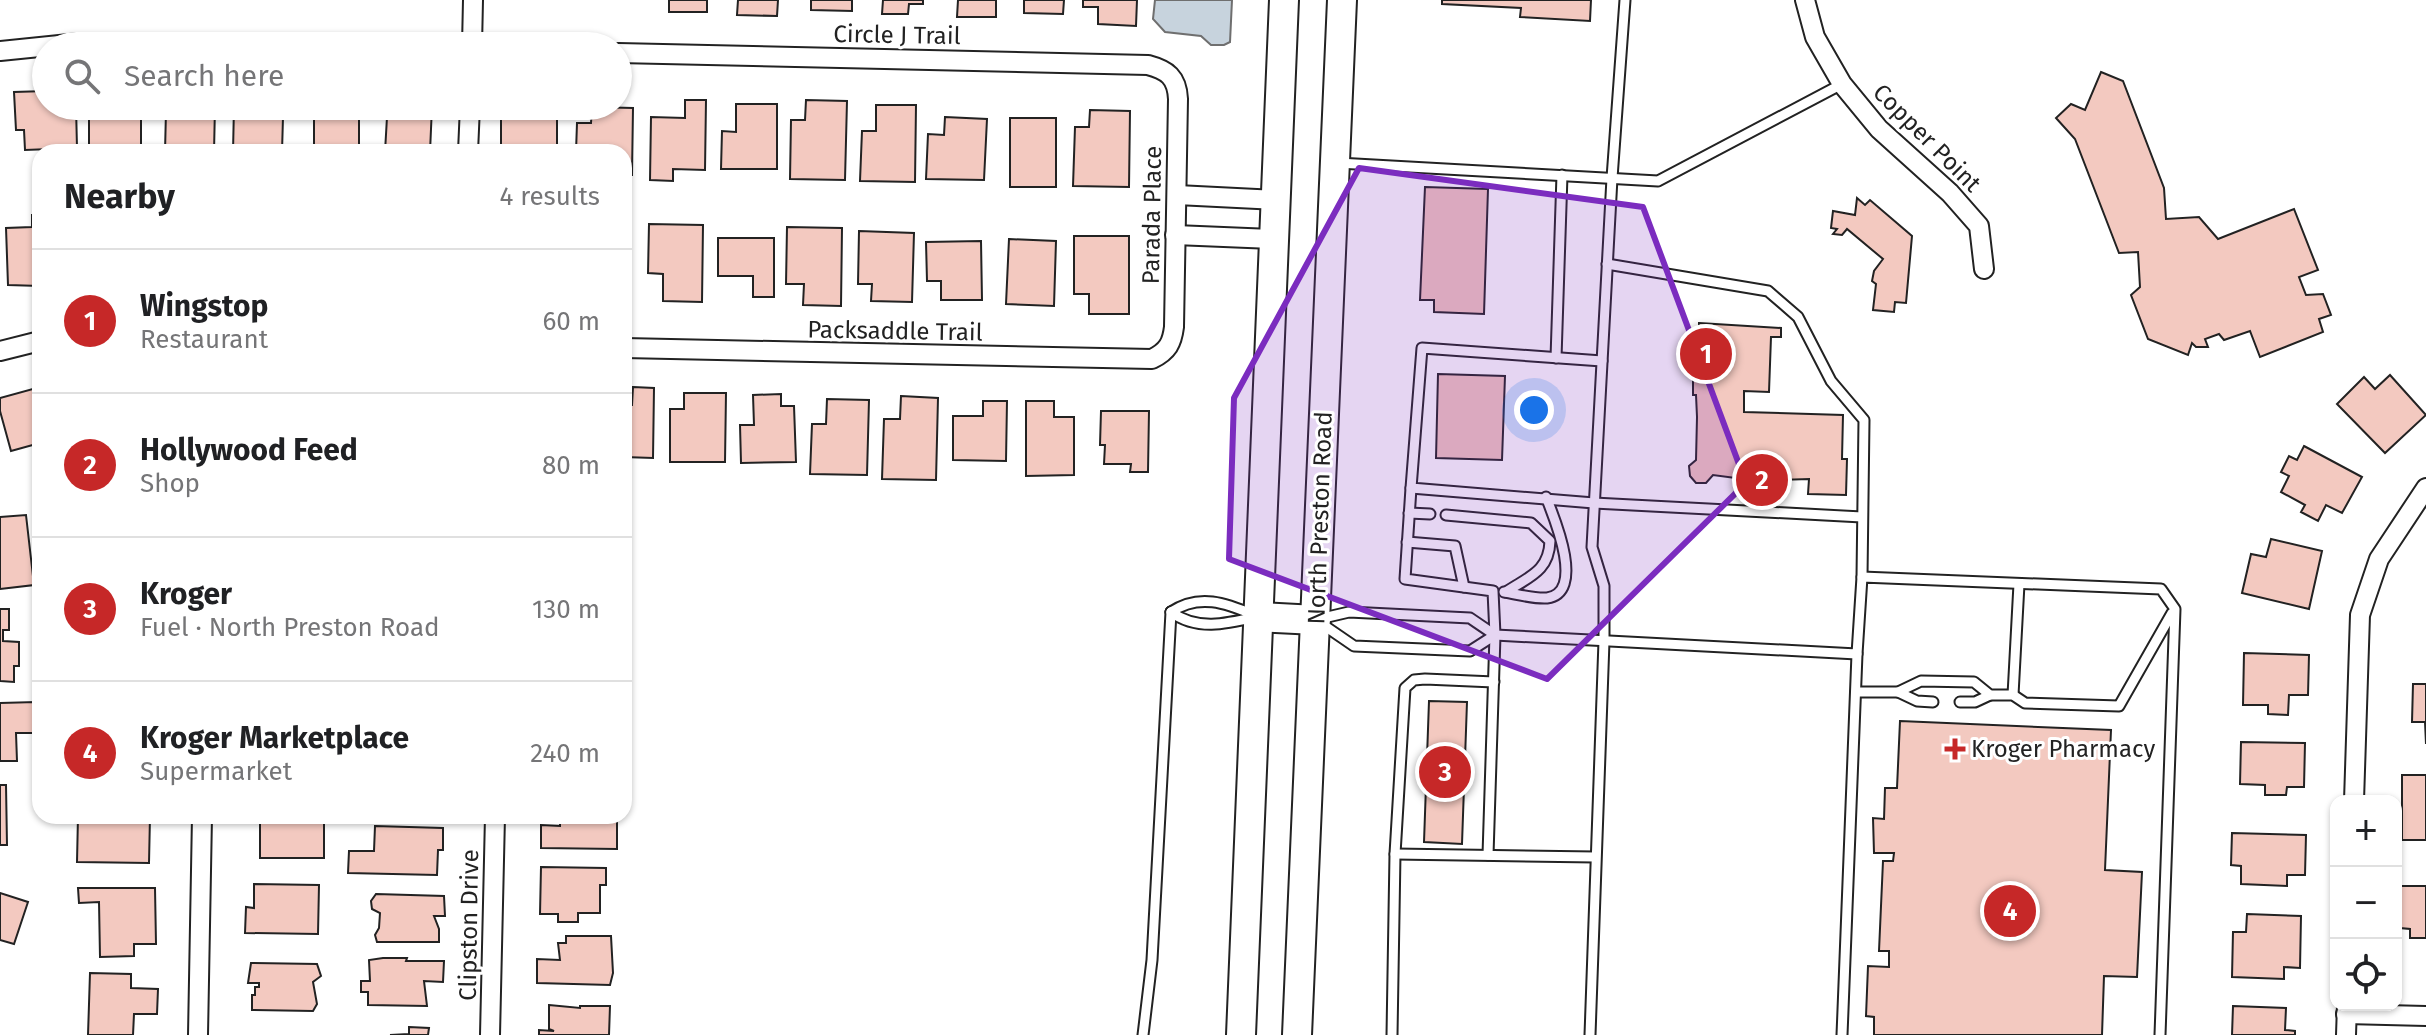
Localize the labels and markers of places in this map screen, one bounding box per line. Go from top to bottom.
pin: 1 [1680,324,1732,384]
pin: 2 [1736,450,1788,510]
place label: Kroger Pharmacy [1971,735,2155,763]
marker: Kroger Pharmacy [1946,740,1964,758]
pin: 3 [1419,742,1471,802]
pin: 4 [1984,881,2036,941]

